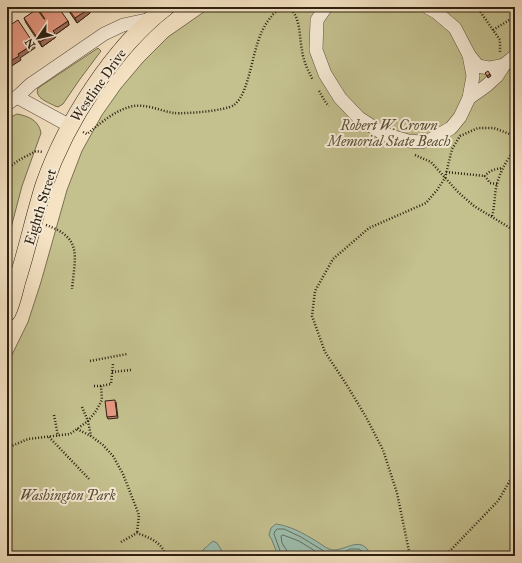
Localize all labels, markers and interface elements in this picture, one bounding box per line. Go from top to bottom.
north arrow [18,18,58,58]
text: N [22,35,38,51]
street label: Westline Drive [67,45,130,125]
park label: Robert W. Crown Memorial State Beach [326,117,451,150]
street label: Eighth Street [21,167,60,247]
park label: Washington Park [20,487,116,504]

